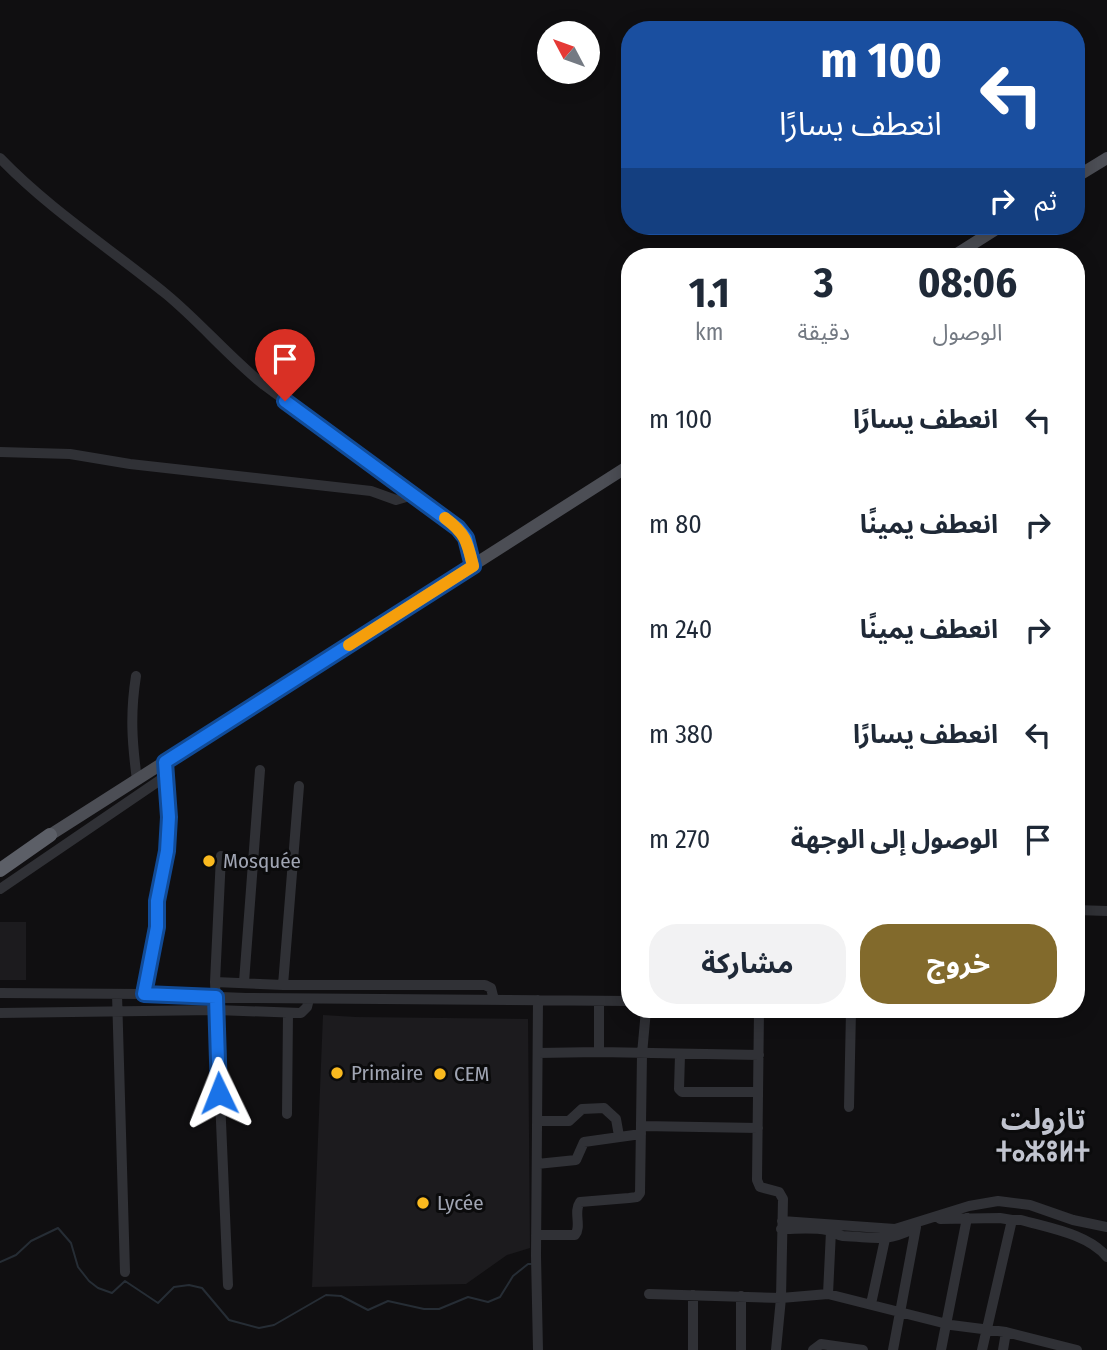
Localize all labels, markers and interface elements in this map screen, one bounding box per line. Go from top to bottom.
north arrow [537,21,600,84]
map controls [537,21,600,84]
text: 100 m [820,31,942,90]
icon: left [966,49,1057,140]
text: انعطف يسارًا [779,105,942,143]
icon: right [983,182,1021,220]
text: ثم [1035,186,1057,217]
text: 3 [814,258,834,308]
text: 08:06 [918,258,1017,308]
text: 1.1 [689,268,730,318]
text: km [695,318,723,346]
text: دقيقة [797,318,850,346]
text: الوصول [932,318,1002,346]
pin [255,329,315,401]
icon: arrive [266,340,304,378]
icon: left [1019,401,1057,439]
text: 100 m [649,404,712,435]
text: انعطف يسارًا [853,404,998,435]
icon: right [1019,506,1057,544]
text: 80 m [649,509,702,540]
text: انعطف يمينًا [860,509,998,540]
icon: right [1019,611,1057,649]
text: 240 m [649,614,712,645]
text: انعطف يمينًا [860,614,998,645]
icon: left [1019,716,1057,754]
text: 380 m [649,719,713,750]
text: انعطف يسارًا [853,719,998,750]
icon: arrive [1019,821,1057,859]
text: 270 m [649,824,710,855]
text: الوصول إلى الوجهة [791,824,998,855]
place label: Mosquée [223,848,301,874]
marker: Mosquée [201,853,217,869]
button: مشاركة [649,924,846,1004]
button: خروج [860,924,1057,1004]
position arrow [182,1056,256,1130]
place label: Primaire [351,1060,423,1086]
place label: CEM [454,1061,489,1087]
marker: Primaire [329,1065,345,1081]
marker: CEM [432,1066,448,1082]
district label: تازولت ⵜⴰⵣⵓⵍⵜ [996,1103,1090,1168]
place label: Lycée [437,1190,484,1216]
marker: Lycée [415,1195,431,1211]

